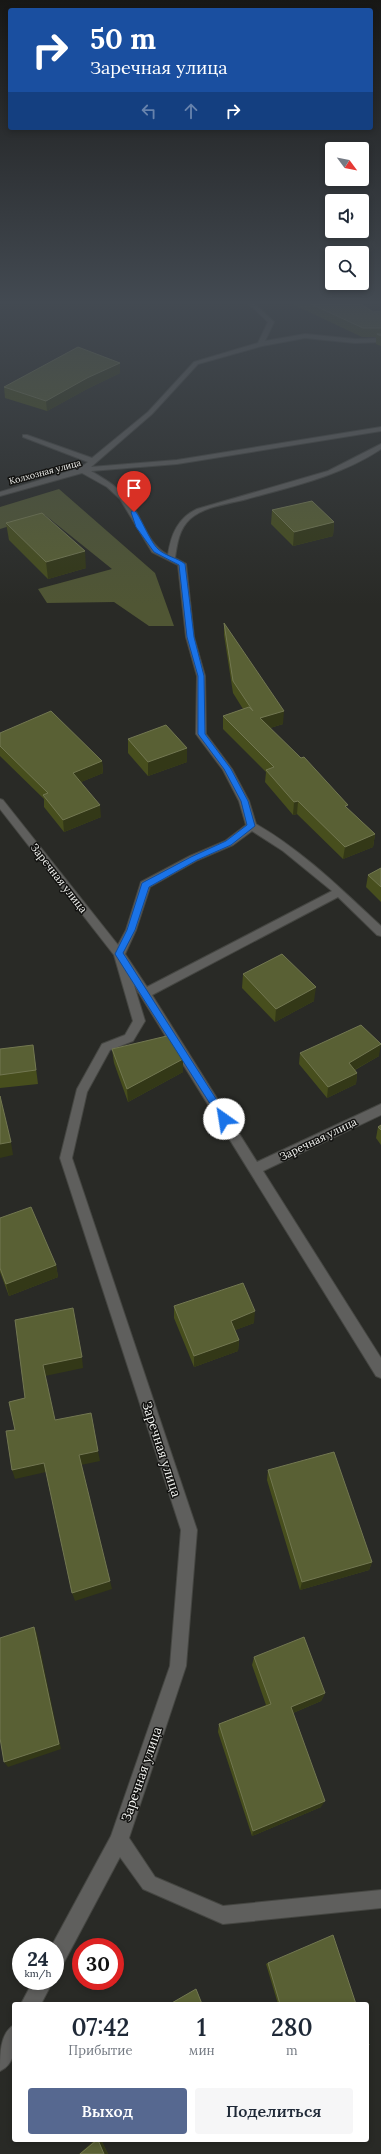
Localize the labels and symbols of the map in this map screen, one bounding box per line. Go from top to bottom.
north arrow [325,142,369,186]
street label: Колхозная улица [8,457,82,486]
pin [117,471,151,512]
street label: Заречная улица [28,841,91,916]
position arrow [203,1098,245,1140]
street label: Заречная улица [277,1114,359,1164]
street label: Заречная улица [138,1399,185,1499]
street label: Заречная улица [117,1724,166,1824]
speed limit sign: 30 [72,1938,124,1990]

